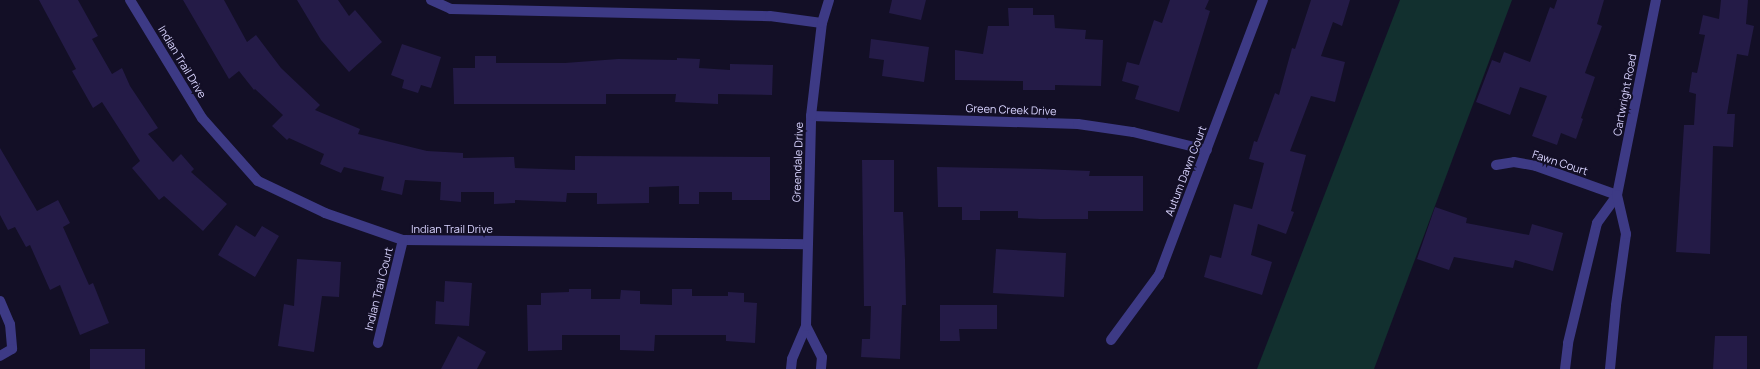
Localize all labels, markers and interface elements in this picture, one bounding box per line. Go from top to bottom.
street label: Indian Trail Drive [155,23,209,101]
street label: Cartwright Road [1611,53,1639,137]
street label: Green Creek Drive [965,102,1057,118]
street label: Greendale Drive [790,122,806,202]
street label: Autum Dawn Court [1163,124,1209,218]
street label: Fawn Court [1531,148,1589,178]
street label: Indian Trail Drive [411,222,493,236]
street label: Indian Trail Court [362,246,396,332]

